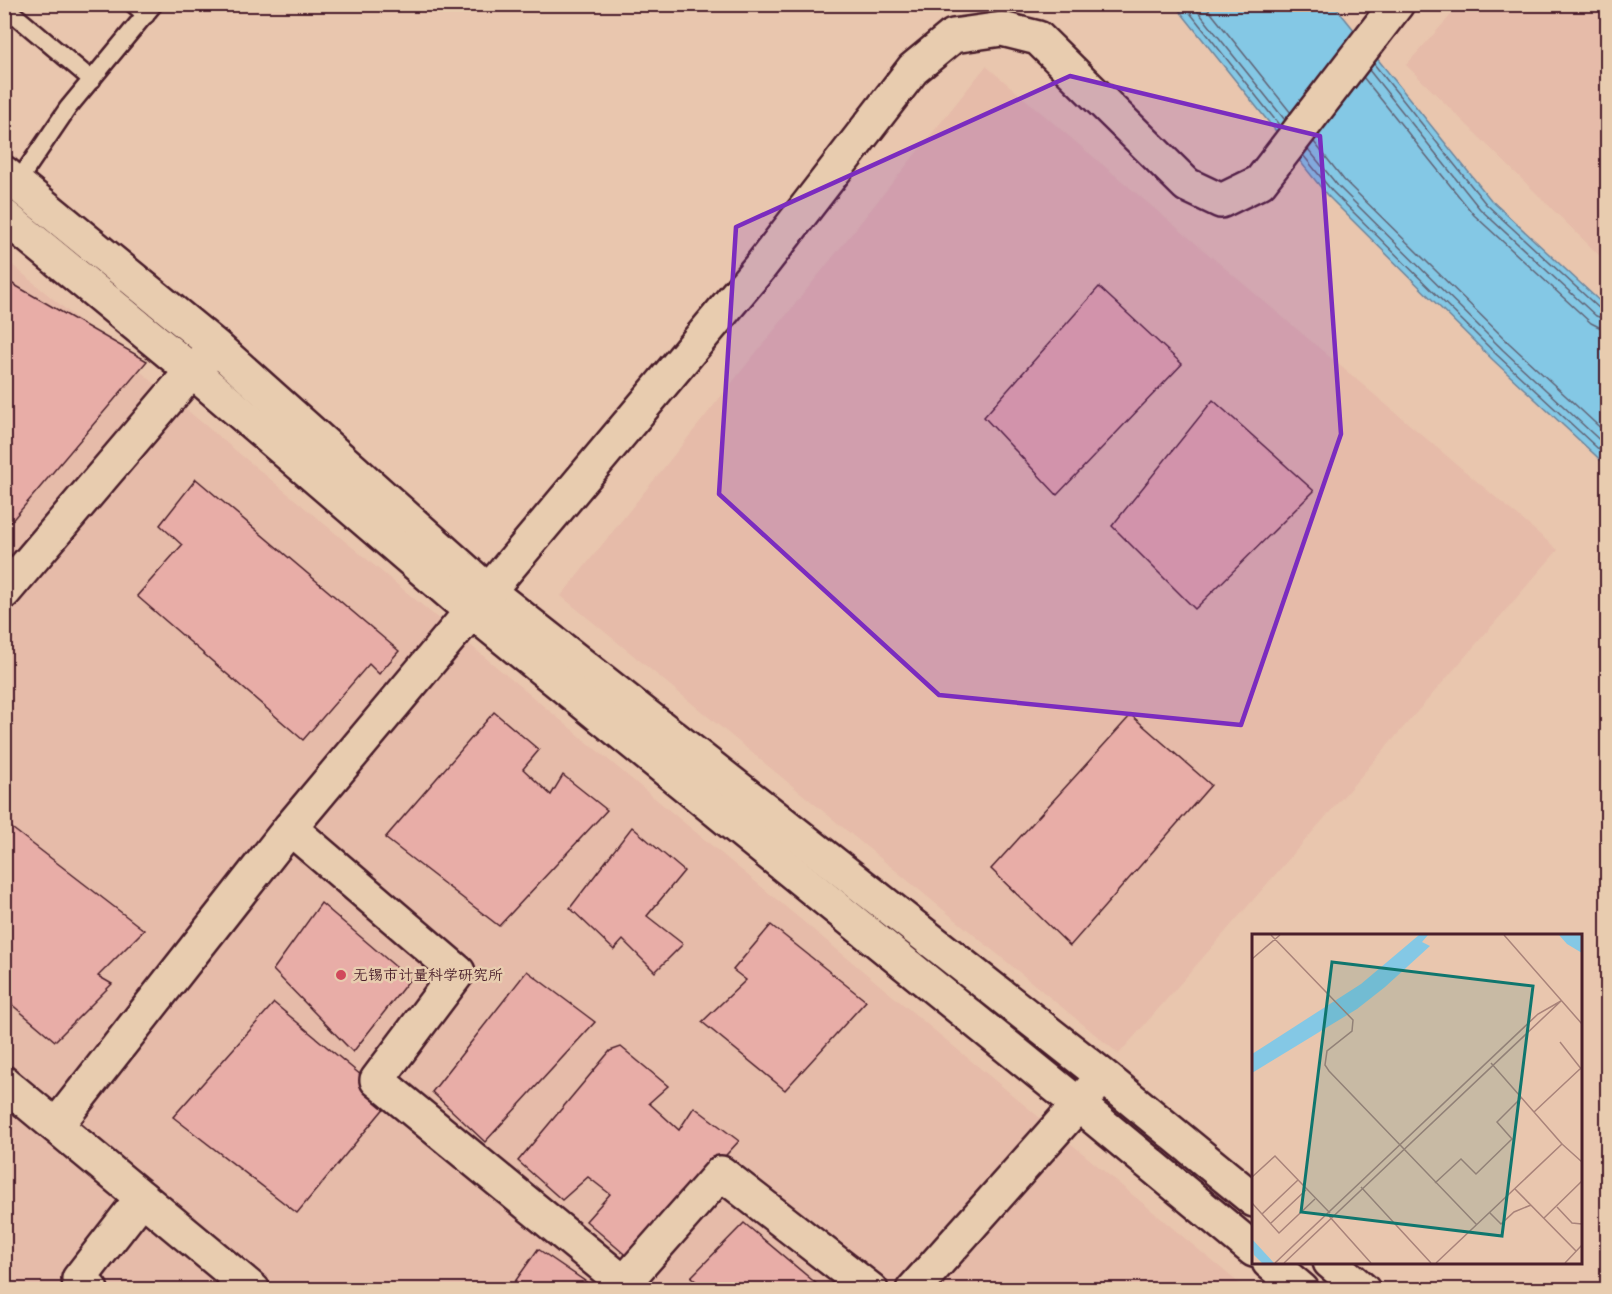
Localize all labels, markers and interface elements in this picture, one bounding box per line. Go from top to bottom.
inset map [1252,934,1582,1264]
place label: 无锡市计量科学研究所 [353,966,503,985]
marker: 无锡市计量科学研究所 [334,968,348,982]

